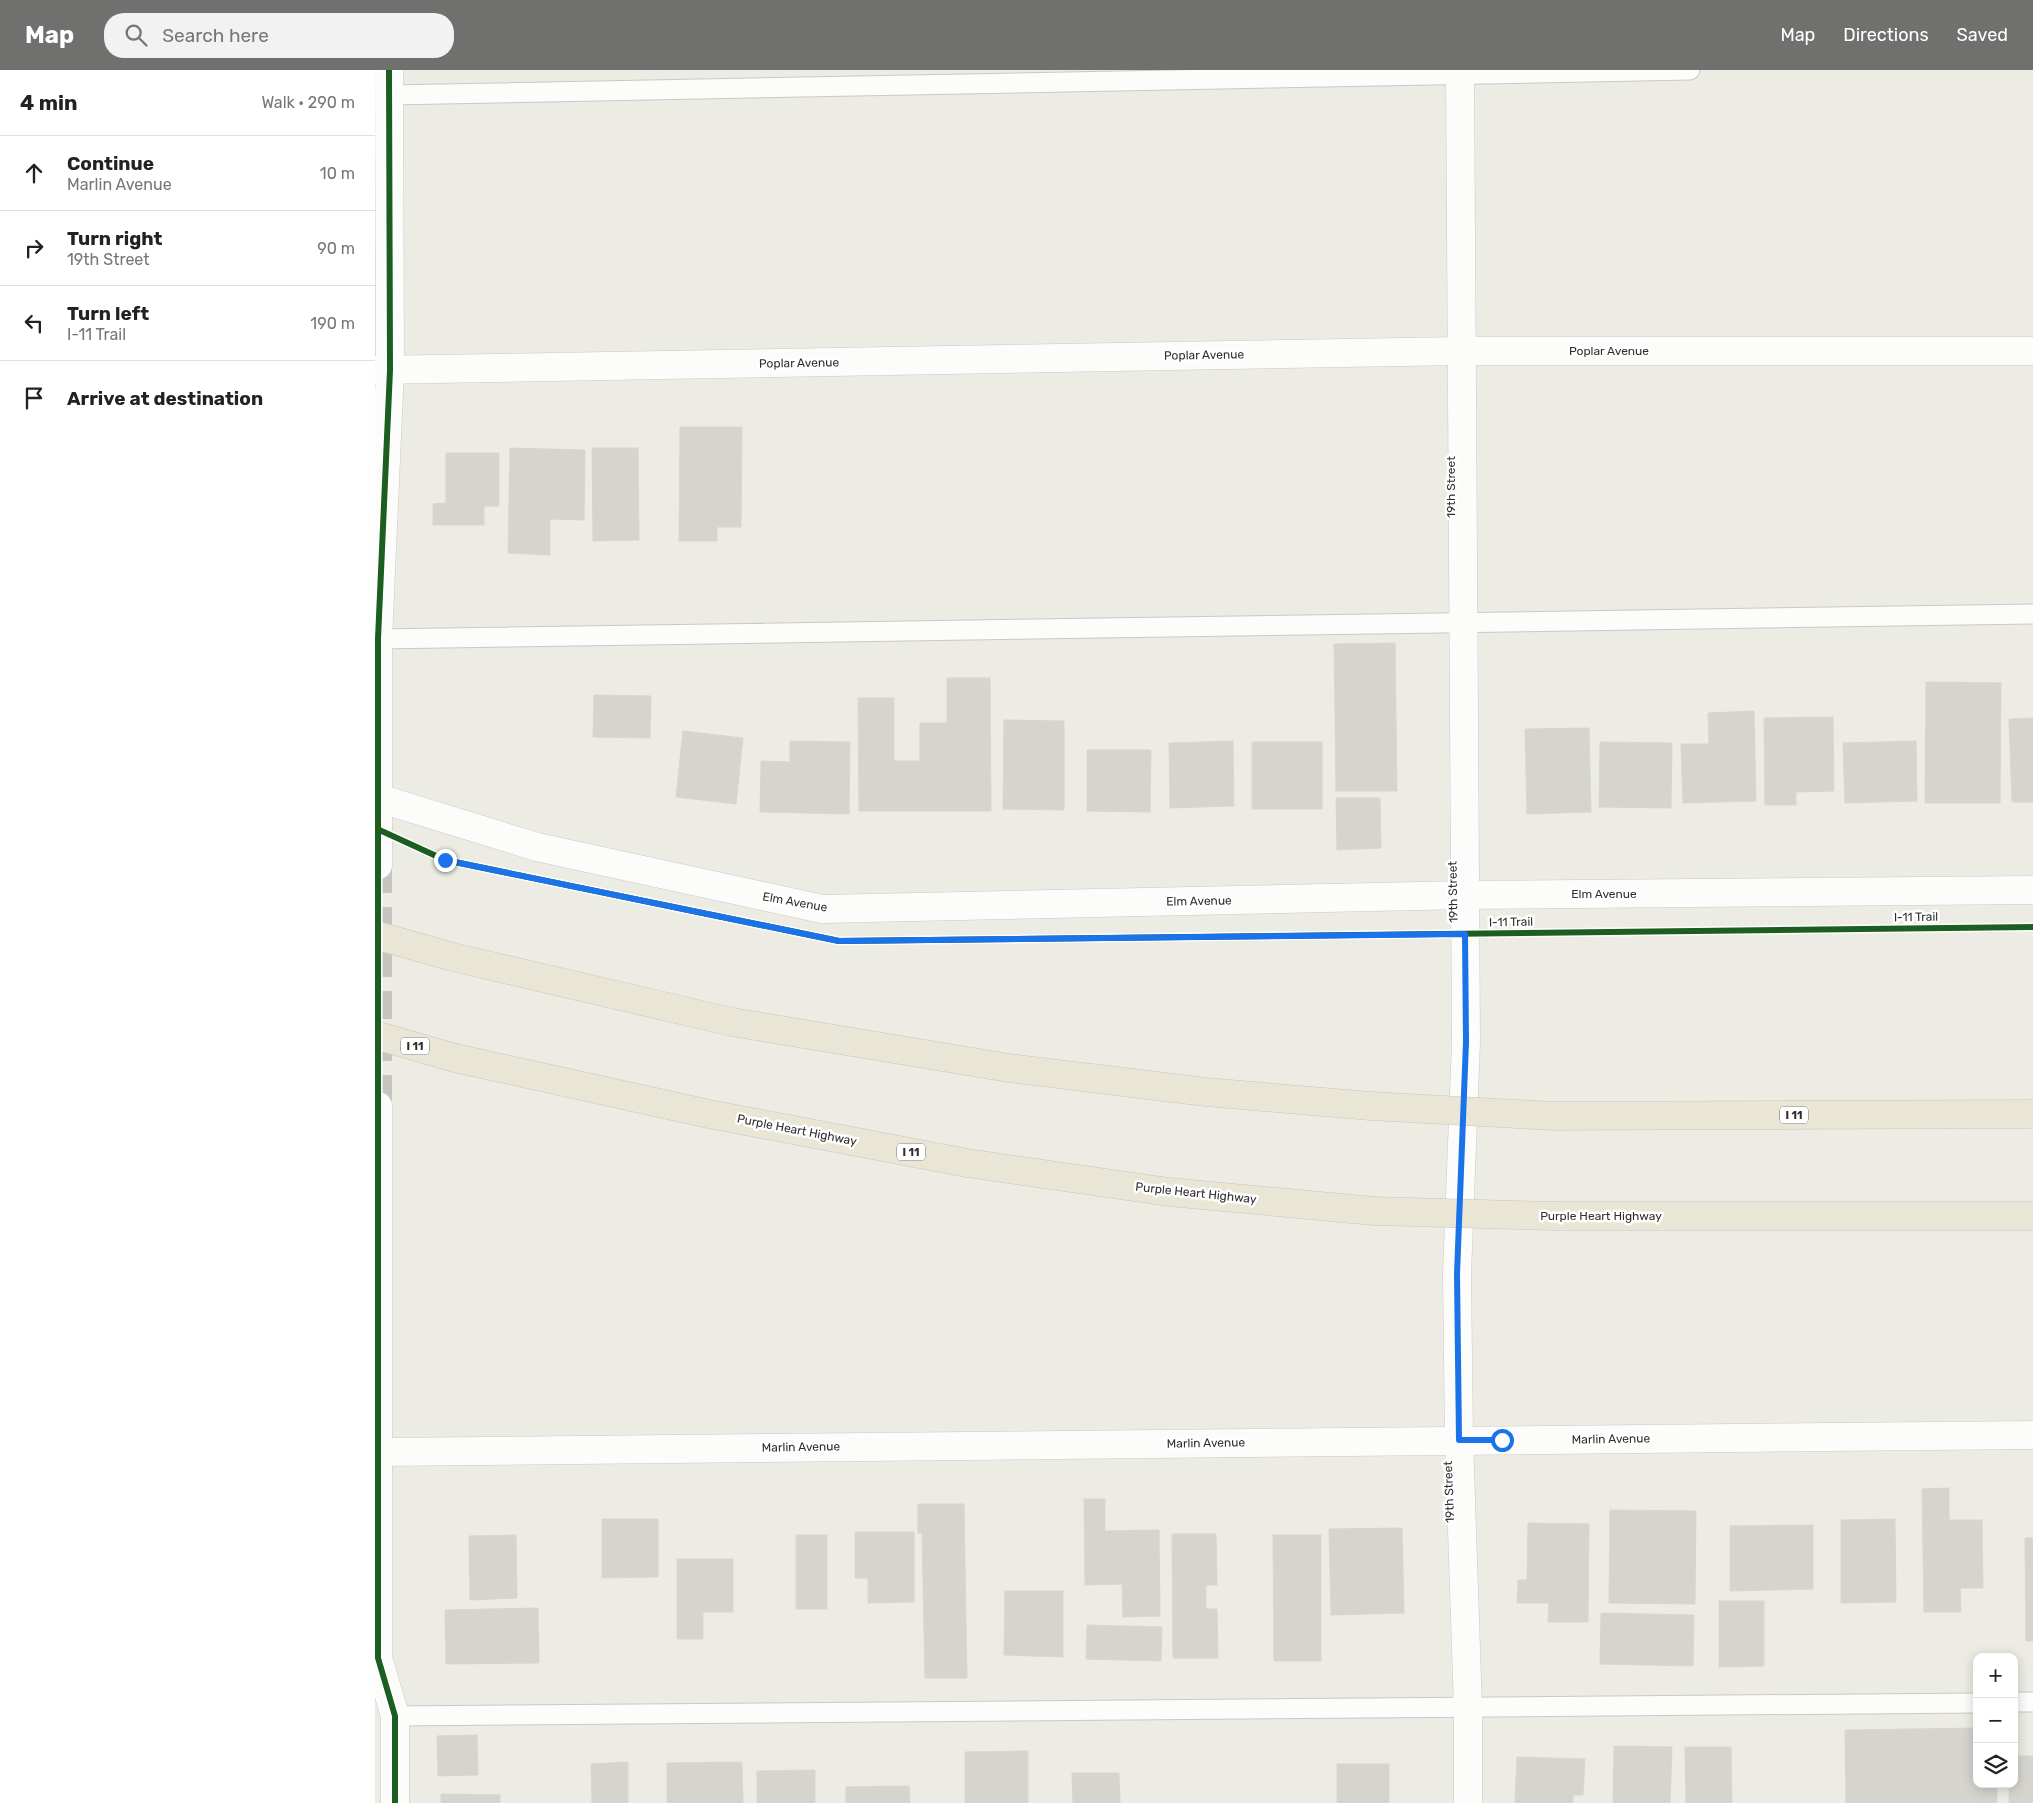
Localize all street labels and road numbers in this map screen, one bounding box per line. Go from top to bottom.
street label: Poplar Avenue [1569,344,1649,358]
street label: Poplar Avenue [1164,347,1244,363]
street label: Poplar Avenue [759,355,839,371]
street label: 19th Street [1444,456,1458,518]
street label: 19th Street [1445,861,1461,923]
street label: Elm Avenue [1571,887,1637,901]
street label: Elm Avenue [762,889,829,915]
street label: Elm Avenue [1166,893,1232,909]
street label: I-11 Trail [1894,910,1938,924]
street label: I-11 Trail [1489,915,1533,929]
road number: I 11 [401,1038,429,1054]
road number: I 11 [1780,1106,1808,1124]
street label: Purple Heart Highway [736,1112,858,1149]
road number: I 11 [897,1144,925,1160]
street label: Purple Heart Highway [1135,1180,1258,1206]
street label: Purple Heart Highway [1540,1209,1662,1223]
street label: Marlin Avenue [1572,1431,1651,1447]
street label: Marlin Avenue [1167,1435,1246,1451]
street label: Marlin Avenue [762,1439,841,1455]
street label: 19th Street [1441,1461,1457,1523]

